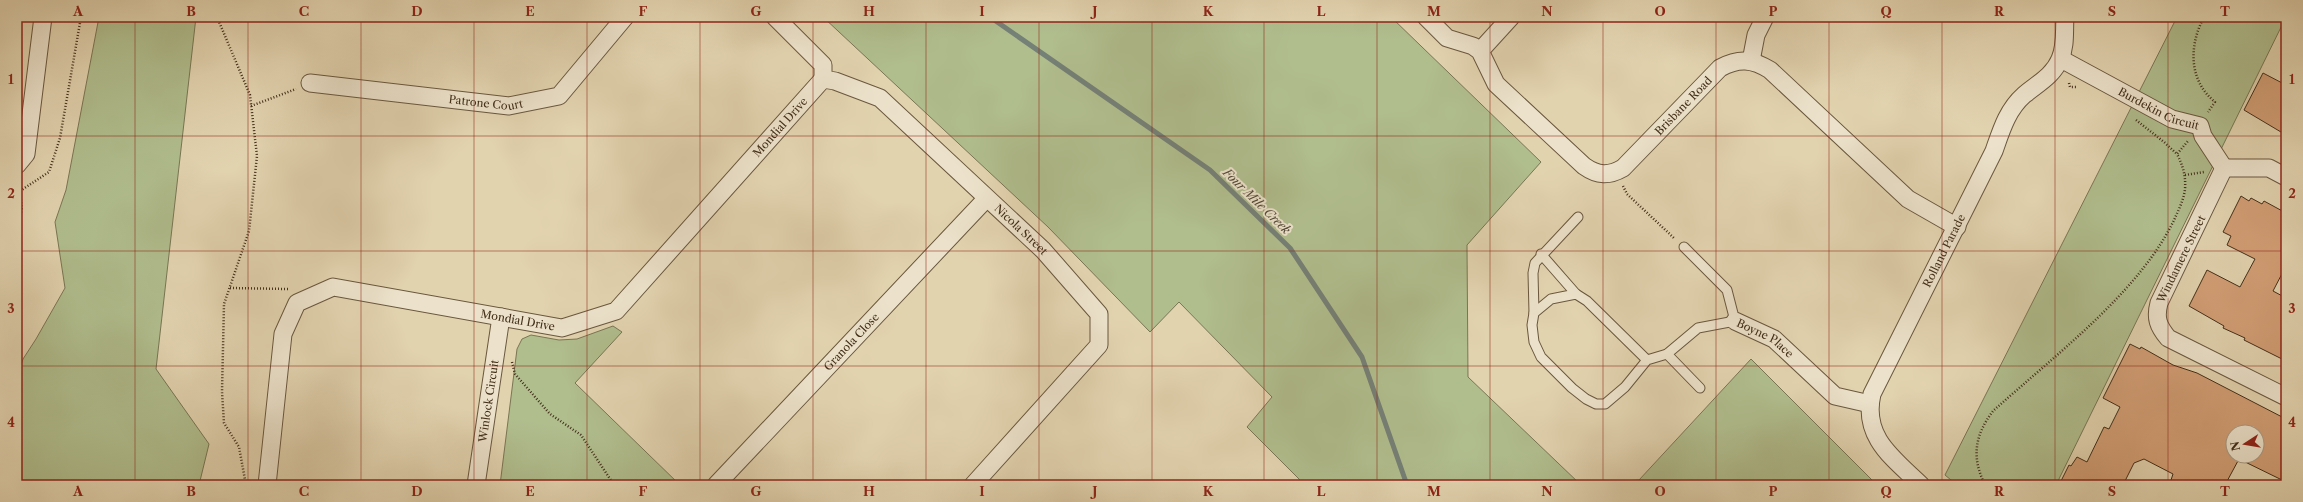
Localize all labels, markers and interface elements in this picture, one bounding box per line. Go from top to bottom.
text: A [72,3,84,19]
text: B [186,3,196,19]
text: C [299,3,309,19]
text: D [411,3,423,19]
text: E [525,3,535,19]
text: F [639,3,648,19]
text: G [750,3,762,19]
text: H [863,3,875,19]
text: I [979,3,985,19]
text: J [1090,3,1098,19]
text: K [1203,3,1214,19]
text: L [1317,3,1326,19]
text: M [1427,3,1441,19]
text: N [1541,3,1553,19]
text: O [1654,3,1666,19]
text: P [1769,3,1778,19]
text: Q [1880,3,1892,19]
text: R [1994,3,2005,19]
text: S [2108,3,2116,19]
text: T [2220,3,2230,19]
text: 1 [8,71,14,87]
text: 1 [2289,71,2295,87]
street label: Brisbane Road [1652,73,1715,138]
street label: Burdekin Circuit [2116,84,2201,133]
street label: Patrone Court [448,92,524,113]
street label: Mondial Drive [750,94,810,160]
water label: Four Mile Creek [1219,164,1294,238]
text: 2 [7,185,15,201]
text: 2 [2288,185,2296,201]
street label: Nicola Street [991,201,1051,258]
street label: Rolland Parade [1920,212,1968,290]
street label: Windamere Street [2153,213,2208,306]
text: 3 [7,300,15,316]
text: 3 [2288,300,2296,316]
street label: Mondial Drive [480,307,556,334]
street label: Granola Close [821,310,882,374]
street label: Boyne Place [1735,316,1797,361]
street label: Winlock Circuit [475,359,502,444]
text: 4 [7,414,15,430]
text: 4 [2288,414,2296,430]
north arrow [2225,424,2265,464]
text: N [2227,440,2243,452]
text: A [72,483,84,499]
text: B [186,483,196,499]
text: C [299,483,309,499]
text: D [411,483,423,499]
text: E [525,483,535,499]
text: F [639,483,648,499]
text: G [750,483,762,499]
text: H [863,483,875,499]
text: I [979,483,985,499]
text: J [1090,483,1098,499]
text: K [1203,483,1214,499]
text: L [1317,483,1326,499]
text: M [1427,483,1441,499]
text: N [1541,483,1553,499]
text: O [1654,483,1666,499]
text: P [1769,483,1778,499]
text: Q [1880,483,1892,499]
text: R [1994,483,2005,499]
text: S [2108,483,2116,499]
text: T [2220,483,2230,499]

